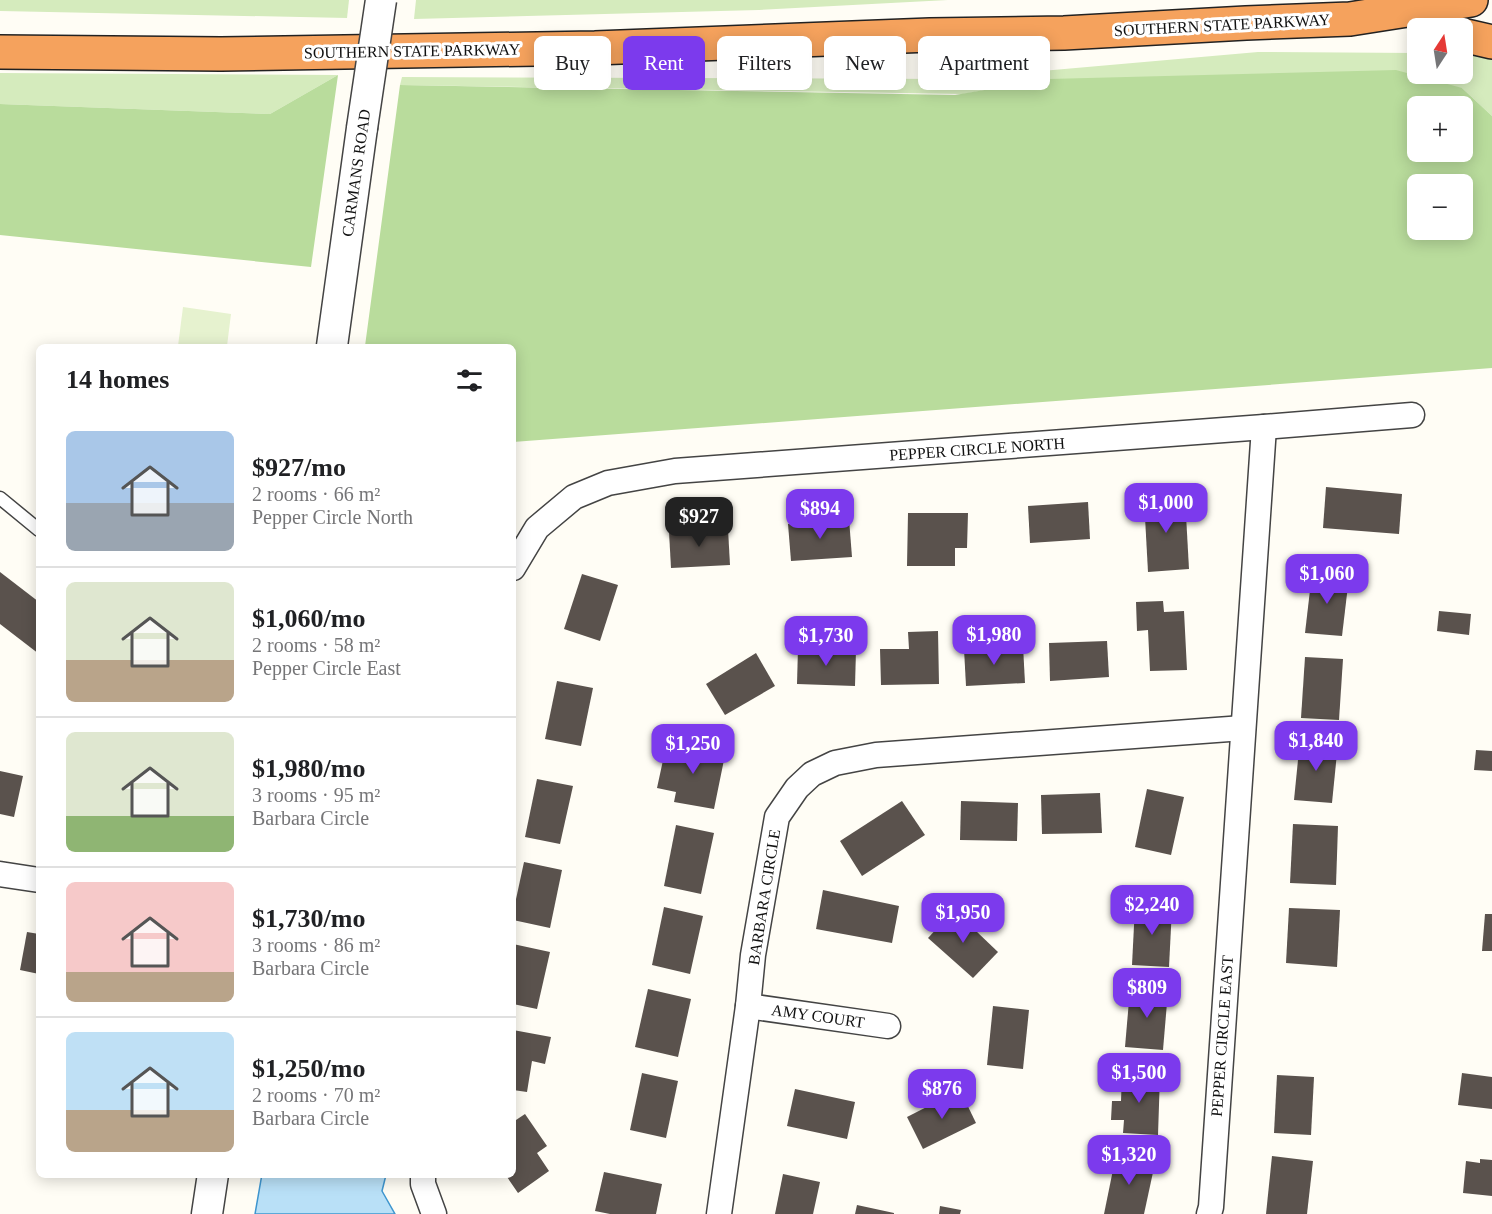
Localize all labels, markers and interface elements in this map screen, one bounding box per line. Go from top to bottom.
street label: SOUTHERN STATE PARKWAY [1114,11,1331,39]
north arrow [1407,18,1473,84]
map controls [1407,18,1473,240]
chip: Buy [534,36,611,90]
chip: Rent [623,36,705,90]
chip: Filters [717,36,812,90]
chip: New [824,36,906,90]
chip: Apartment [918,36,1050,90]
street label: SOUTHERN STATE PARKWAY [304,41,521,61]
button: + [1407,96,1473,162]
street label: CARMANS ROAD [339,108,373,238]
button: − [1407,174,1473,240]
icon: filters [453,364,486,397]
text: 14 homes [66,365,169,394]
street label: PEPPER CIRCLE NORTH [889,434,1066,464]
text: $927/mo [252,453,346,482]
icon: home [114,455,186,527]
text: 2 rooms · 66 m² [252,483,380,505]
pin: $1,000 [1117,483,1215,534]
pin: $894 [784,489,856,540]
text: $1,000 [1139,491,1194,513]
pin: $927 [663,497,735,548]
text: $894 [800,497,840,519]
text: $927 [679,505,719,527]
text: Pepper Circle North [252,506,413,528]
pin: $1,060 [1278,554,1376,605]
text: $1,060 [1300,562,1355,584]
text: $1,060/mo [252,604,365,633]
icon: home [114,606,186,678]
pin: $1,980 [945,615,1043,666]
pin: $1,730 [777,616,875,667]
text: $1,980 [967,623,1022,645]
text: $1,730 [799,624,854,646]
text: 2 rooms · 58 m² [252,634,380,656]
text: Pepper Circle East [252,657,401,679]
pin: $1,840 [1267,721,1365,772]
pin: $1,250 [644,724,742,775]
text: $1,840 [1289,729,1344,751]
text: $1,250 [666,732,721,754]
text: $1,980/mo [252,754,365,783]
icon: home [114,756,186,828]
text: 3 rooms · 95 m² [252,784,380,806]
text: Barbara Circle [252,807,369,829]
street label: BARBARA CIRCLE [745,828,783,966]
pin: $2,240 [1103,885,1201,936]
pin: $1,950 [914,893,1012,944]
text: $2,240 [1125,893,1180,915]
text: $1,950 [936,901,991,923]
text: $1,730/mo [252,904,365,933]
icon: home [114,906,186,978]
text: 3 rooms · 86 m² [252,934,380,956]
street label: PEPPER CIRCLE EAST [1208,954,1236,1117]
text: Barbara Circle [252,957,369,979]
pin: $809 [1111,968,1183,1019]
text: $809 [1127,976,1167,998]
street label: AMY COURT [770,1001,866,1031]
pin: $1,500 [1090,1053,1188,1104]
text: $1,250/mo [252,1054,365,1083]
icon: home [114,1056,186,1128]
text: $1,500 [1112,1061,1167,1083]
pin: $876 [906,1069,978,1120]
text: $876 [922,1077,962,1099]
text: 2 rooms · 70 m² [252,1084,380,1106]
text: Barbara Circle [252,1107,369,1129]
pin: $1,320 [1080,1135,1178,1186]
text: $1,320 [1102,1143,1157,1165]

